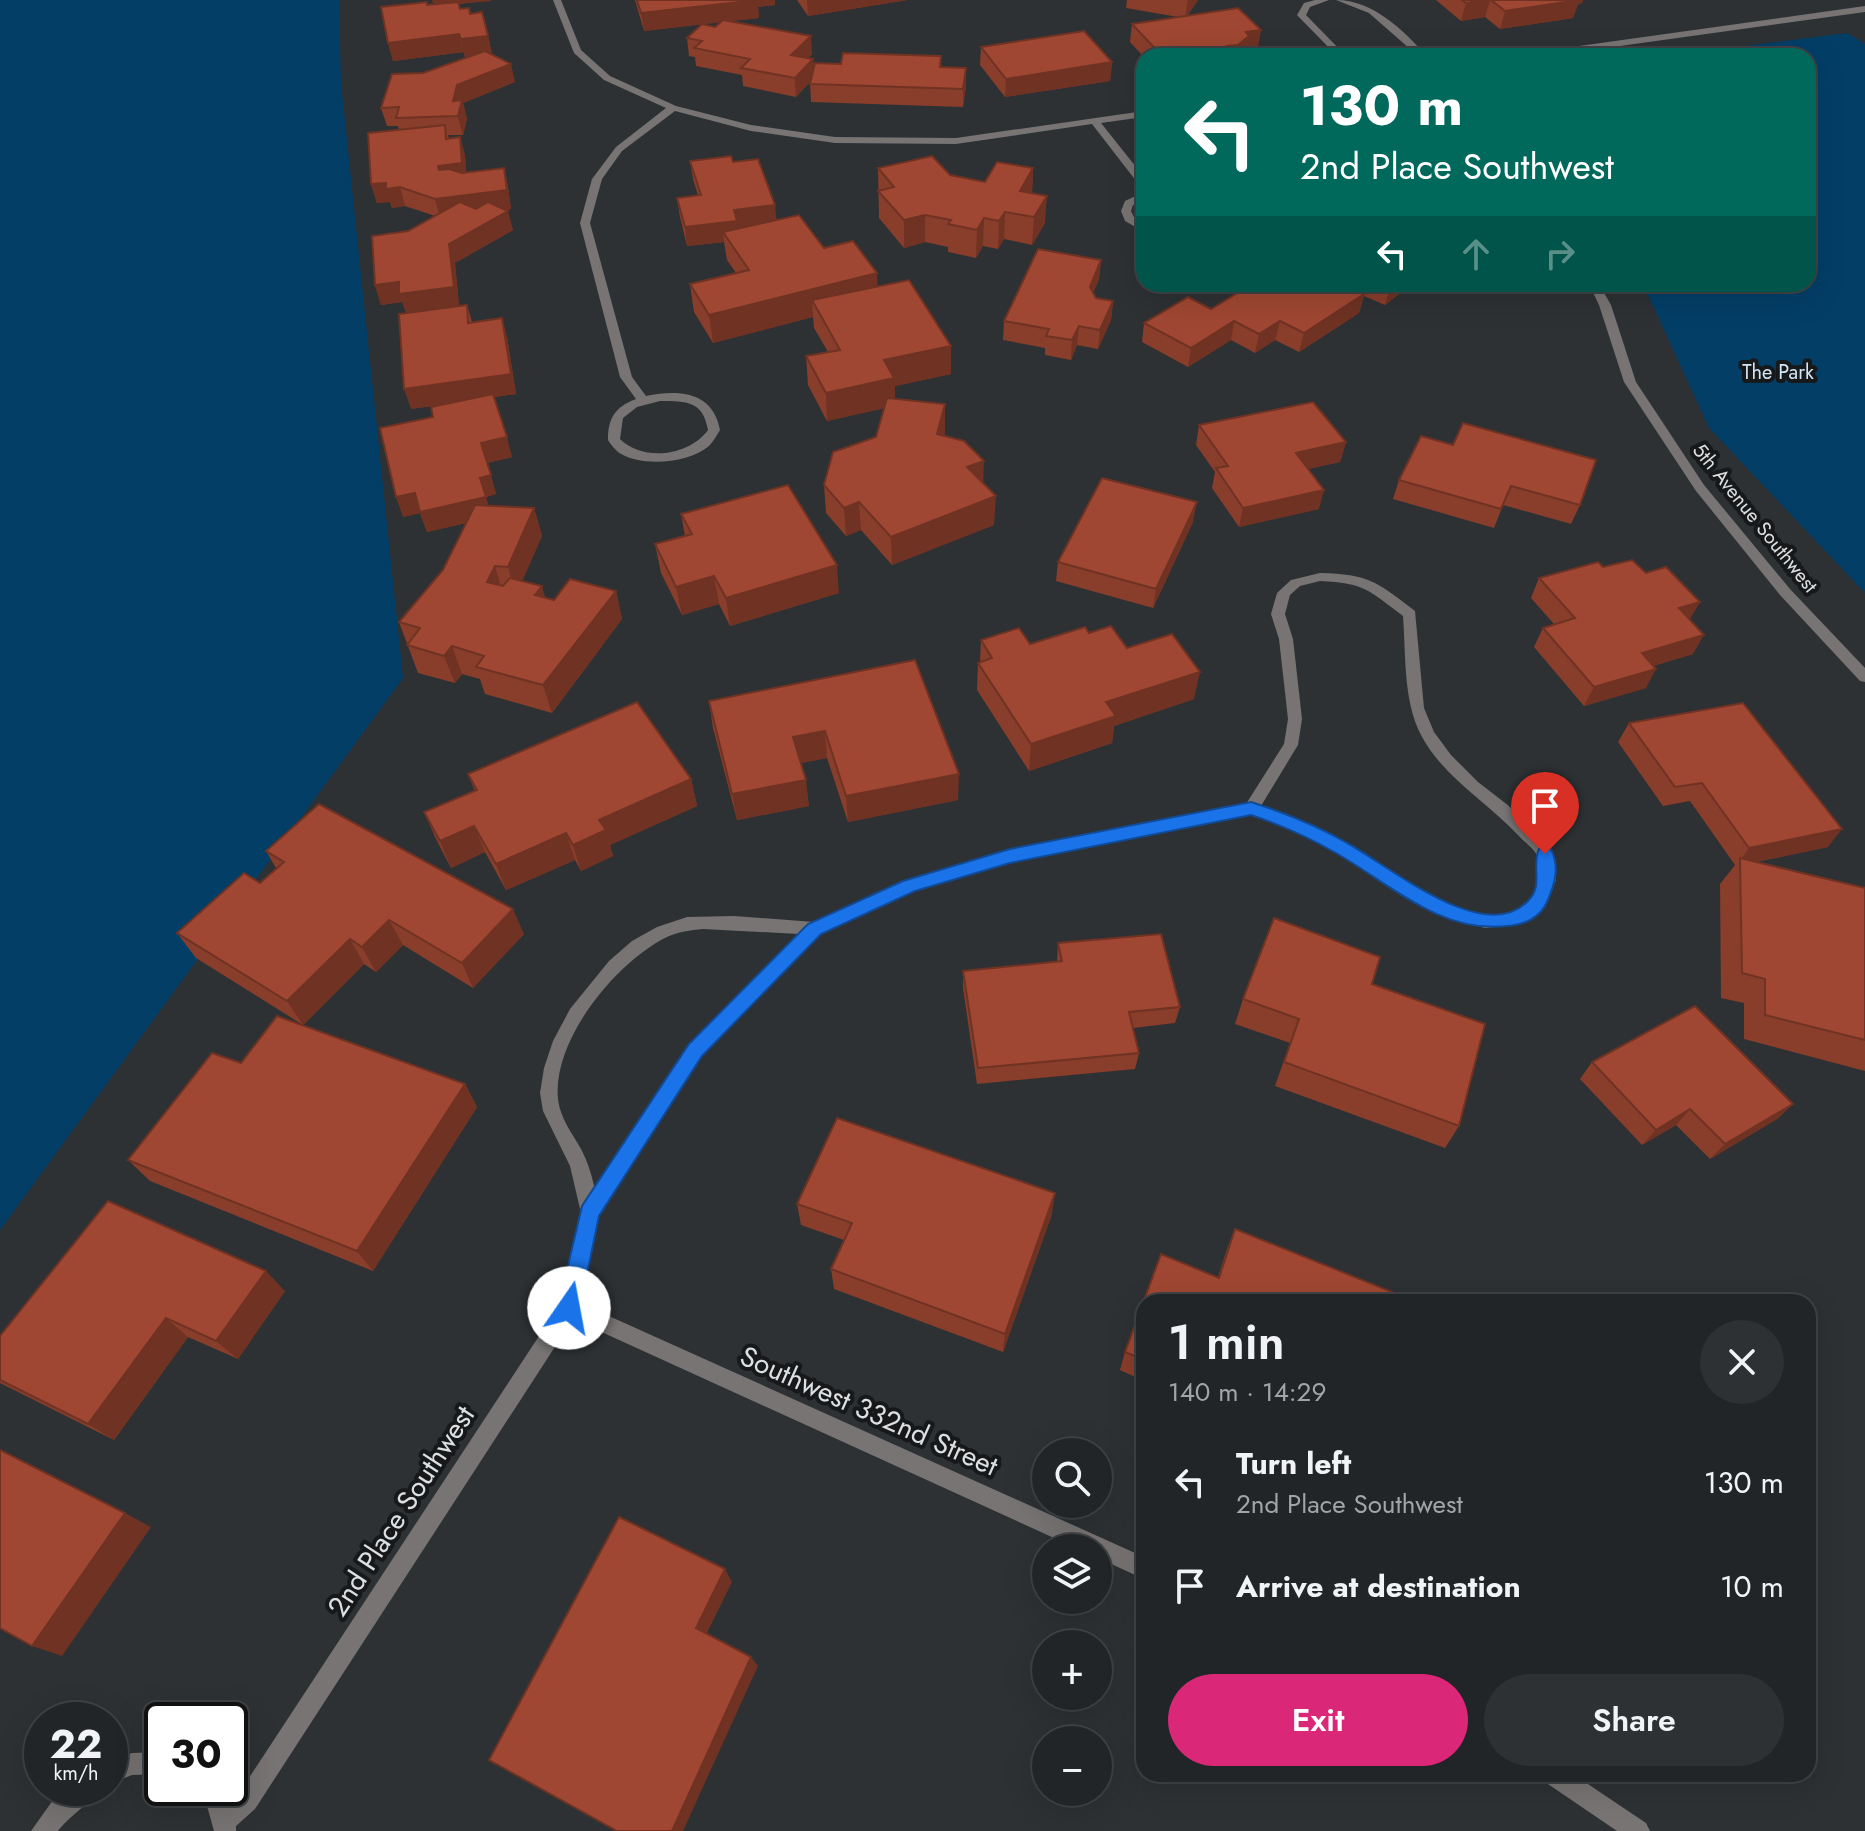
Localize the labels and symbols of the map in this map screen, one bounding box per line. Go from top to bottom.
park label: The Park [1742,358,1814,387]
street label: 5th Avenue Southwest [1686,437,1825,599]
pin [1511,772,1579,854]
position arrow [527,1266,611,1350]
street label: Southwest 332nd Street [733,1336,1005,1486]
street label: 2nd Place Southwest [317,1397,485,1625]
speed limit sign: 30 [144,1702,248,1806]

